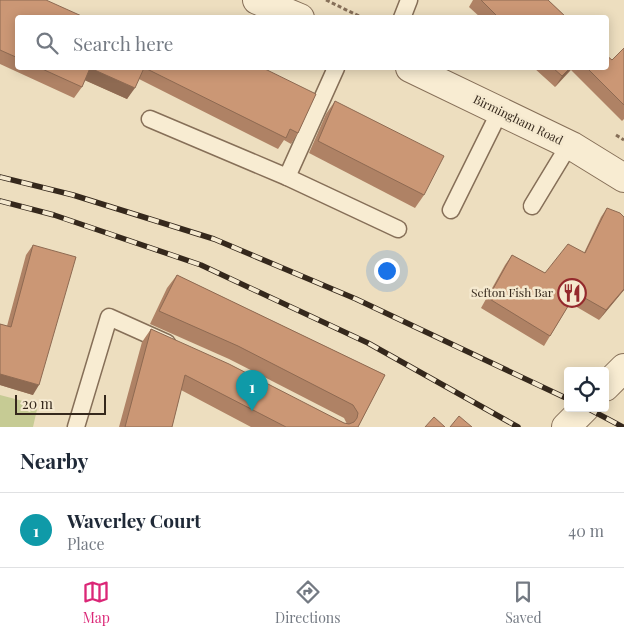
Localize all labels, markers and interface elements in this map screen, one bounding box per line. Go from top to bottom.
search box [15,15,609,70]
icon: search [33,29,61,57]
text: Search here [73,30,173,56]
street label: Birmingham Road [471,90,566,148]
your location [374,258,400,284]
restaurant icon: Sefton Fish Bar [557,278,587,308]
place label: Sefton Fish Bar [471,284,554,300]
map controls [564,367,609,412]
button: locate [564,367,609,412]
pin: 1 [236,370,268,411]
scale bar [15,392,106,415]
text: 20 m [22,394,53,413]
text: Nearby [20,446,89,474]
text: Waverley Court [67,507,201,533]
text: 1 [33,520,39,541]
text: 40 m [568,520,604,541]
text: Place [67,533,105,554]
tab: Map [82,578,110,627]
tab: Directions [275,578,341,627]
tab: Saved [505,578,542,627]

